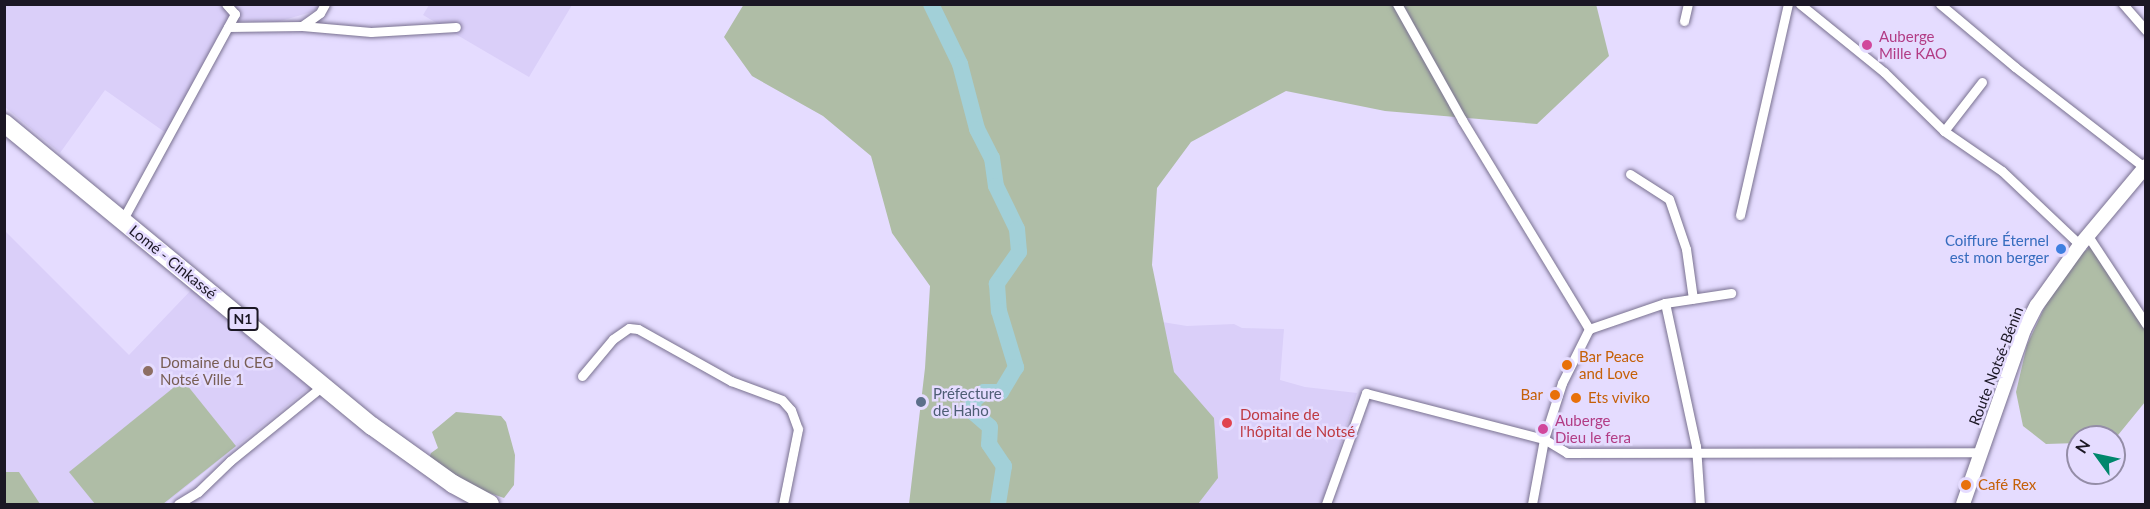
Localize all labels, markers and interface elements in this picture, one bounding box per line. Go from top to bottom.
place label: Auberge Mille KAO [1879,27,1947,62]
marker: Auberge Mille KAO [1860,38,1874,52]
street label: Lomé - Cinkassé [126,221,220,303]
place label: Coiffure Éternel est mon berger [1945,231,2049,266]
marker: Coiffure Éternel est mon berger [2054,242,2068,256]
street label: Route Notsé-Bénin [1965,304,2027,428]
road number: N1 [226,308,260,330]
place label: Bar Peace and Love [1579,347,1644,382]
place label: Domaine du CEG Notsé Ville 1 [160,353,273,388]
marker: Bar Peace and Love [1560,358,1574,372]
marker: Domaine du CEG Notsé Ville 1 [141,364,155,378]
place label: Préfecture de Haho [933,384,1002,419]
place label: Bar [1521,386,1543,404]
marker: Bar [1548,388,1562,402]
place label: Ets viviko [1588,389,1650,407]
marker: Ets viviko [1569,391,1583,405]
marker: Préfecture de Haho [914,395,928,409]
place label: Domaine de l'hôpital de Notsé [1240,405,1355,440]
place label: Auberge Dieu le fera [1555,411,1631,446]
marker: Domaine de l'hôpital de Notsé [1218,414,1236,432]
marker: Auberge Dieu le fera [1536,422,1550,436]
north arrow [2066,425,2126,485]
text: N [2071,436,2093,456]
place label: Café Rex [1978,476,2036,494]
marker: Café Rex [1959,478,1973,492]

